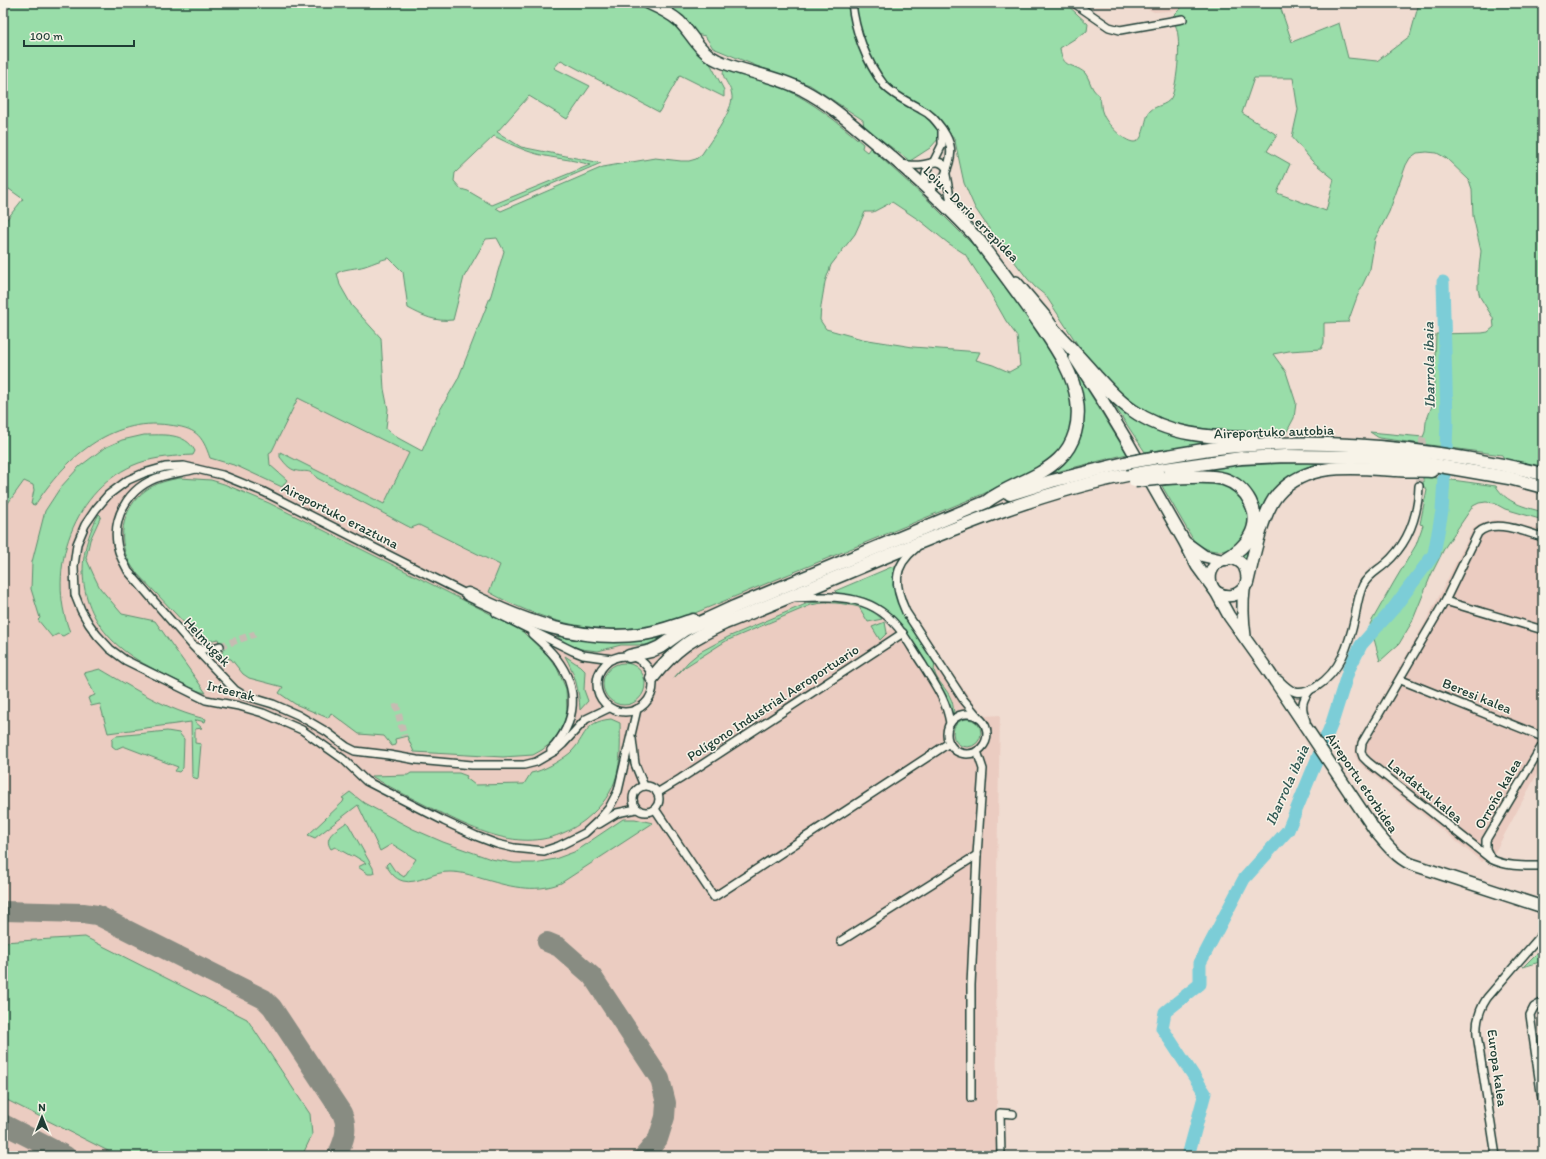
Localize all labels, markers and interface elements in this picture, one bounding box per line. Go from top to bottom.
scale bar [24,22,134,48]
text: 100 m [30,29,63,43]
street label: Loiu - Derio errepidea [919,162,1023,266]
water label: Ibarrola ibaia [1419,321,1439,408]
street label: Aireportuko autobia [1214,421,1335,443]
street label: Aireportuko eraztuna [279,479,402,553]
street label: Helmugak [180,614,235,671]
street label: Polígono Industrial Aeroportuario [684,641,862,765]
street label: Beresi kalea [1440,674,1515,718]
street label: Irteerak [205,677,258,705]
street label: Aireportu etorbidea [1322,730,1402,837]
water label: Ibarrola ibaia [1261,742,1313,828]
street label: Landatxu kalea [1384,755,1467,827]
street label: Orroño kalea [1471,756,1525,832]
street label: Europa kalea [1483,1028,1511,1108]
north arrow [22,1097,62,1137]
text: N [38,1101,46,1114]

